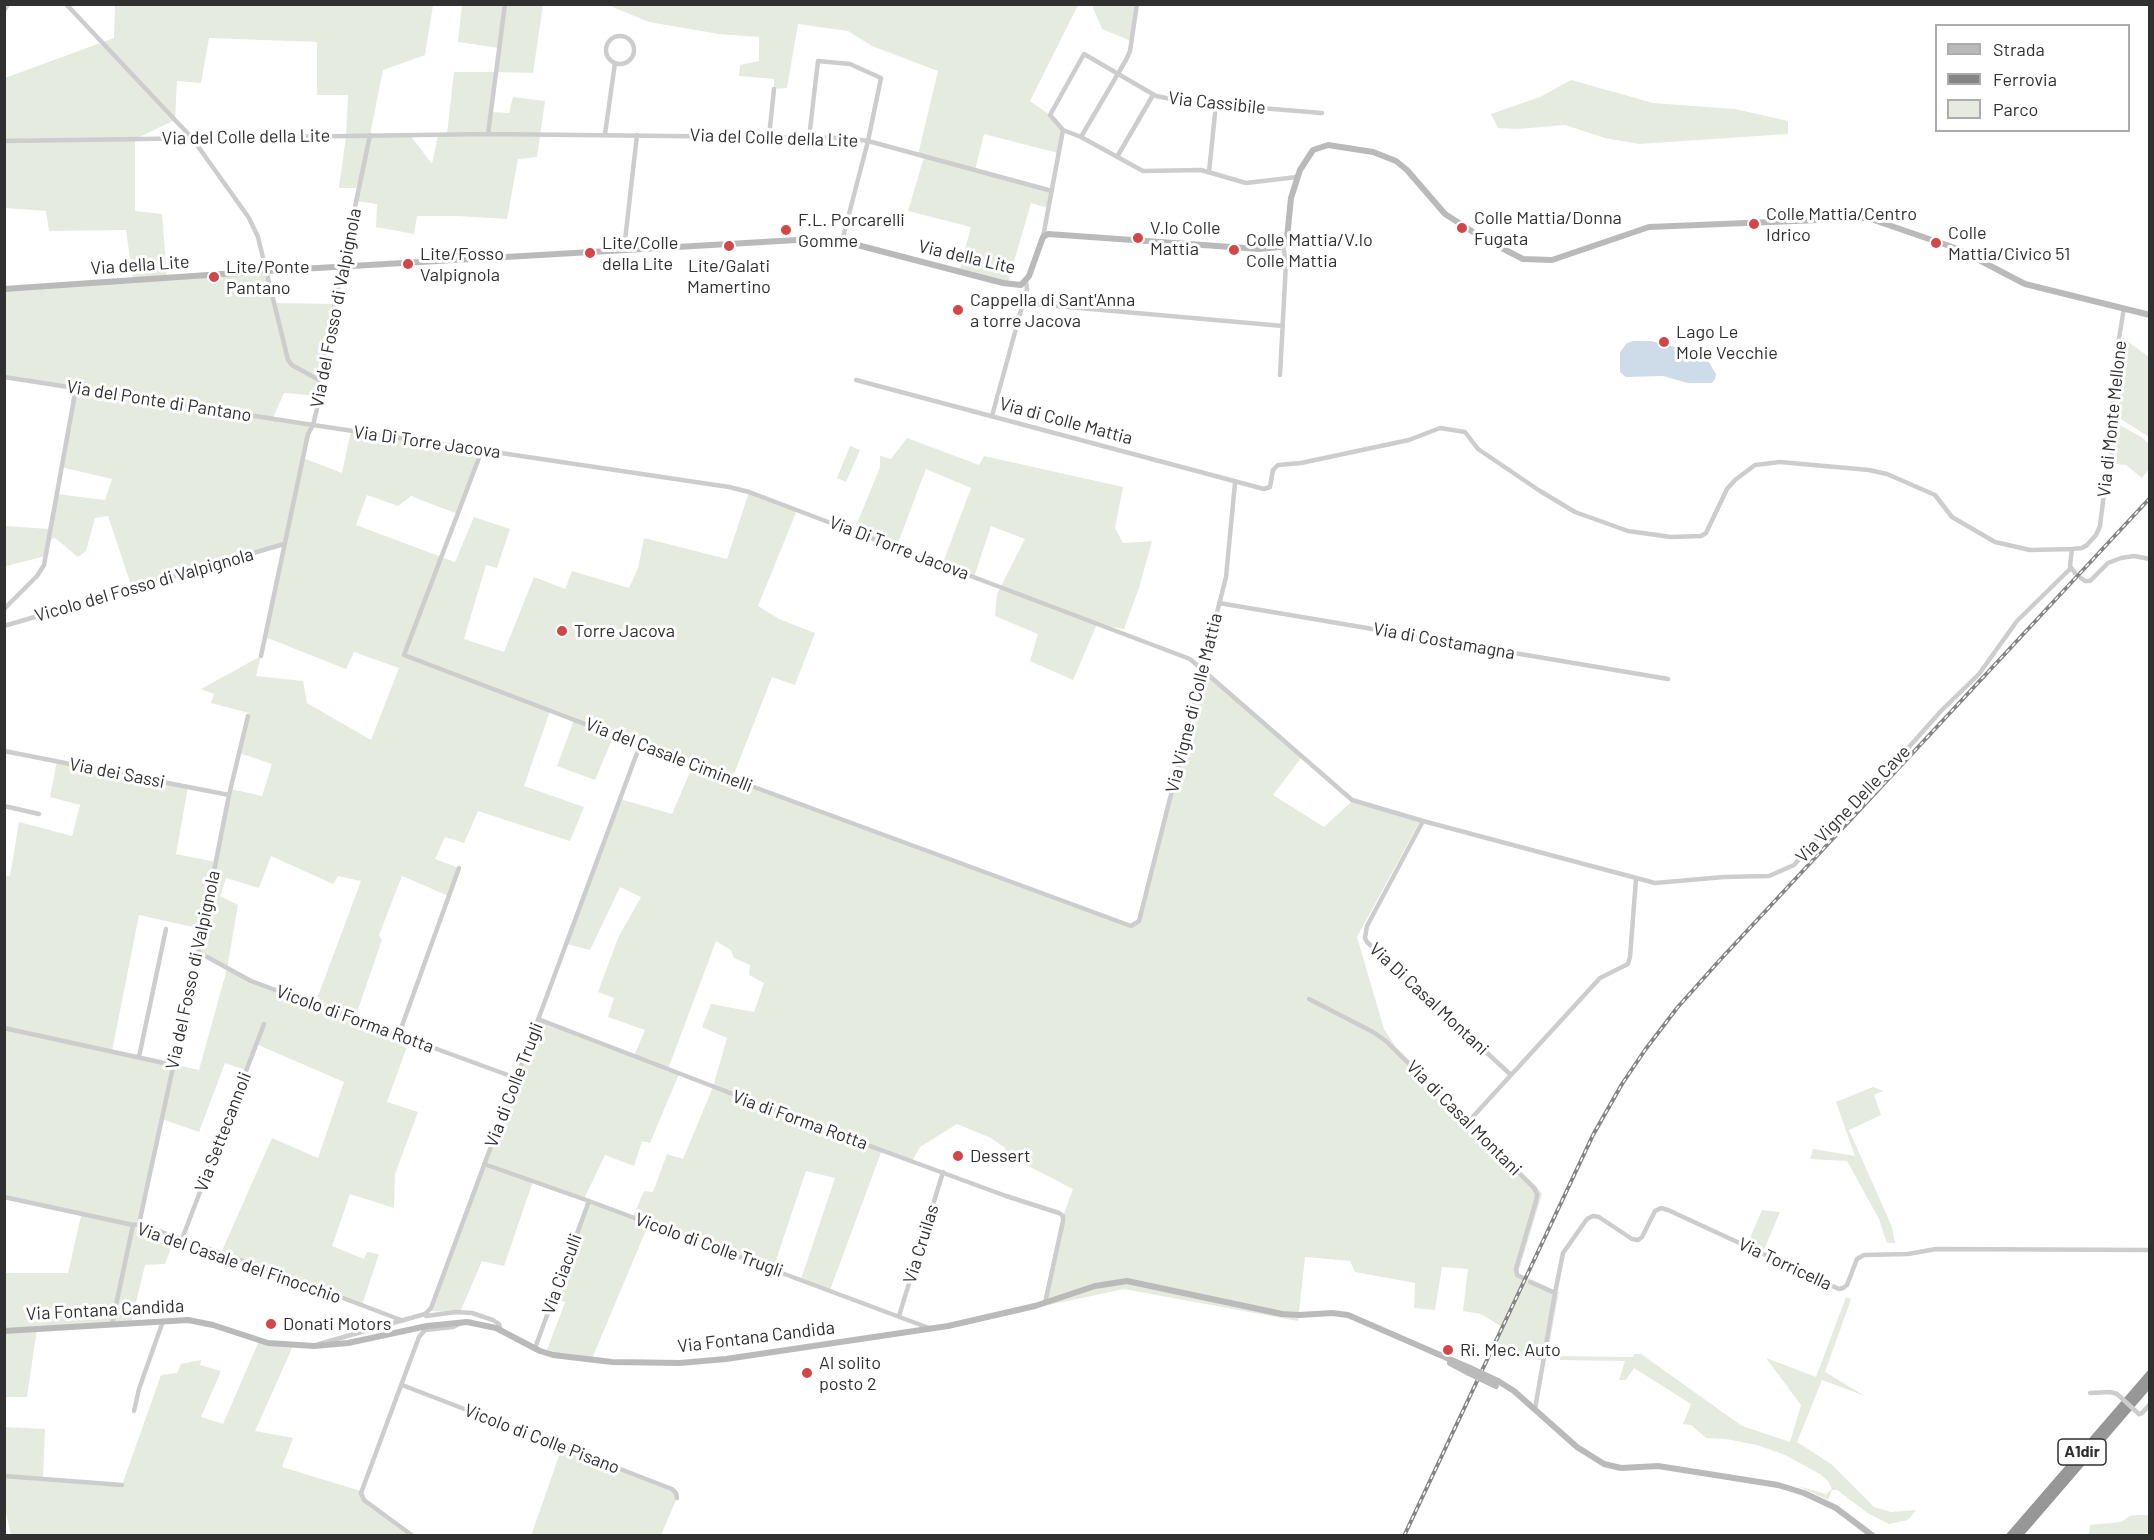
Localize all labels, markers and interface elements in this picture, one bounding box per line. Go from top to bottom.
legend [1935,24,2130,132]
text: Strada [1993,38,2045,60]
text: Ferrovia [1993,68,2057,90]
street label: Via Cassibile [1167,87,1267,119]
text: Parco [1993,98,2038,120]
street label: Via del Colle della Lite [689,124,859,152]
street label: Via del Colle della Lite [162,125,330,149]
place label: Colle Mattia/Centro Idrico [1766,203,1917,246]
street label: Via del Fosso di Valpignola [306,206,366,410]
place label: Colle Mattia/Donna Fugata [1474,207,1622,250]
place label: F.L. Porcarelli Gomme [798,209,905,252]
place label: V.lo Colle Mattia [1150,217,1221,260]
marker: Colle Mattia/Centro Idrico [1747,217,1761,231]
marker: Colle Mattia/Donna Fugata [1455,221,1469,235]
place label: Colle Mattia/Civico 51 [1948,222,2070,264]
marker: F.L. Porcarelli Gomme [779,223,793,237]
place label: Colle Mattia/V.lo Colle Mattia [1246,229,1373,272]
marker: V.lo Colle Mattia [1131,231,1145,245]
place label: Lite/Colle della Lite [602,232,678,274]
street label: Via della Lite [916,235,1018,279]
marker: Colle Mattia/Civico 51 [1929,236,1943,250]
marker: Lite/Galati Mamertino [722,239,736,253]
place label: Lite/Fosso Valpignola [420,243,504,286]
marker: Colle Mattia/V.lo Colle Mattia [1227,243,1241,257]
marker: Lite/Colle della Lite [583,246,597,260]
street label: Via della Lite [90,251,190,279]
place label: Lite/Galati Mamertino [687,255,771,298]
place label: Lite/Ponte Pantano [226,256,310,298]
marker: Lite/Fosso Valpignola [401,257,415,271]
marker: Lite/Ponte Pantano [207,270,221,284]
place label: Cappella di Sant'Anna a torre Jacova [970,289,1135,332]
marker: Cappella di Sant'Anna a torre Jacova [951,303,965,317]
place label: Lago Le Mole Vecchie [1676,321,1778,364]
marker: Lago Le Mole Vecchie [1657,335,1671,349]
street label: Via di Monte Mellone [2093,340,2131,498]
street label: Via del Ponte di Pantano [65,376,253,426]
street label: Via di Colle Mattia [997,393,1135,449]
street label: Via Di Torre Jacova [352,421,502,463]
street label: Via Di Torre Jacova [826,511,972,585]
street label: Vicolo del Fosso di Valpignola [32,543,256,627]
street label: Via Vigne di Colle Mattia [1161,611,1227,795]
street label: Via di Costamagna [1371,618,1517,664]
place label: Torre Jacova [574,620,675,642]
marker: Torre Jacova [555,624,569,638]
street label: Via del Casale Ciminelli [582,713,756,797]
street label: Via Vigne Delle Cave [1791,741,1915,867]
street label: Via dei Sassi [67,753,167,793]
street label: Via del Fosso di Valpignola [161,869,225,1071]
street label: Via Di Casal Montani [1365,938,1493,1060]
street label: Vicolo di Forma Rotta [273,980,437,1058]
street label: Via di Colle Trugli [480,1019,548,1151]
street label: Via di Casal Montani [1402,1056,1526,1180]
street label: Via Settecannoli [190,1069,256,1195]
street label: Via di Forma Rotta [729,1085,871,1155]
place label: Dessert [970,1145,1031,1167]
marker: Dessert [951,1149,965,1163]
street label: Via Cruilas [899,1202,943,1286]
street label: Vicolo di Colle Trugli [632,1208,786,1282]
street label: Via del Casale del Finocchio [134,1218,344,1308]
street label: Via Ciaculli [537,1231,587,1317]
street label: Via Torricella [1735,1233,1835,1295]
street label: Via Fontana Candida [25,1295,185,1325]
place label: Donati Motors [283,1313,391,1335]
marker: Donati Motors [264,1317,278,1331]
street label: Via Fontana Candida [676,1317,836,1357]
place label: Ri. Mec. Auto [1460,1339,1561,1361]
marker: Ri. Mec. Auto [1441,1343,1455,1357]
place label: Al solito posto 2 [819,1352,881,1394]
marker: Al solito posto 2 [800,1366,814,1380]
street label: Vicolo di Colle Pisano [461,1399,623,1479]
road number: A1dir [2058,1439,2106,1465]

